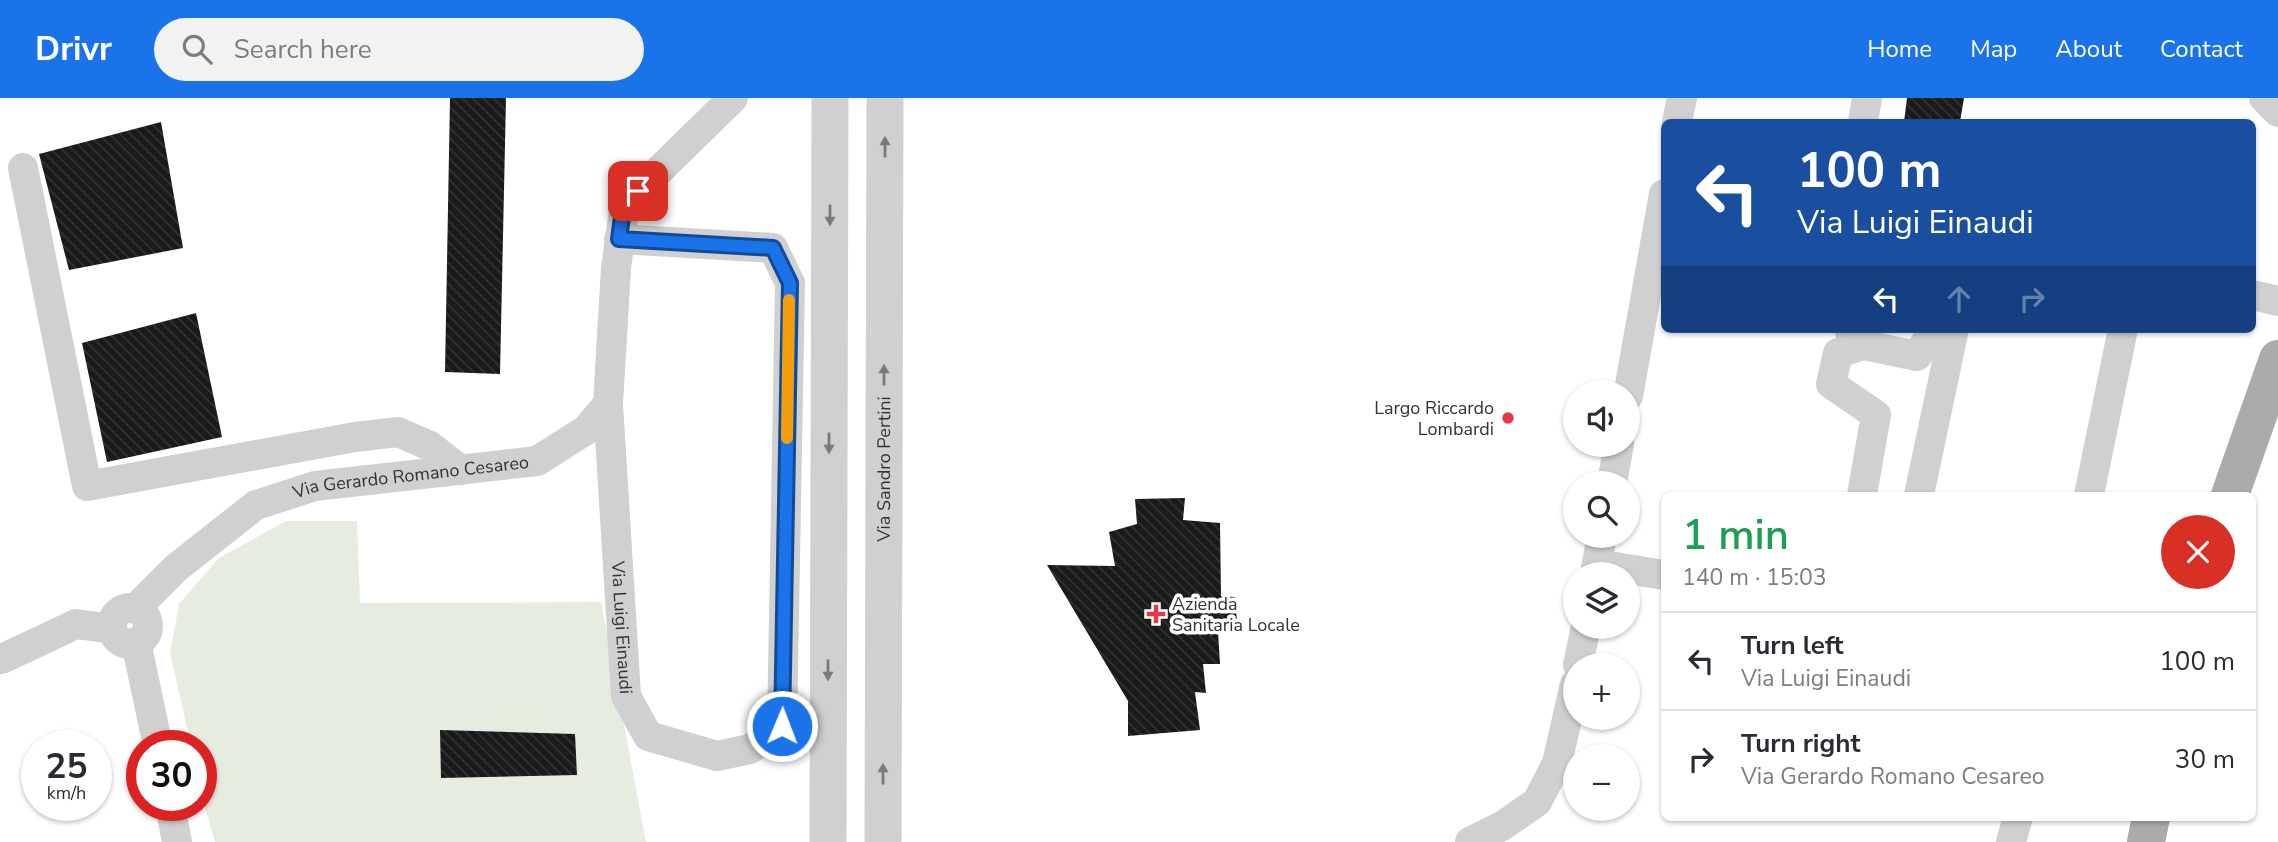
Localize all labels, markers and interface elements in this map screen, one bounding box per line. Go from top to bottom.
search box [154,18,644,81]
text: Drivr [35,27,112,72]
icon: search [178,30,216,68]
text: Search here [234,32,372,67]
text: Home [1867,33,1932,65]
text: Map [1970,33,2017,65]
text: About [2055,33,2122,65]
text: Contact [2160,33,2243,65]
one-way arrow [879,136,891,158]
text: 100 m [1797,137,1941,204]
icon: left [1682,147,1773,238]
pin [608,161,668,221]
icon: arrive [619,172,657,210]
text: Via Luigi Einaudi [1797,201,2034,244]
one-way arrow [824,204,836,226]
icon: left [1867,280,1905,318]
icon: ahead [1940,280,1978,318]
icon: right [2013,280,2051,318]
one-way arrow [878,364,890,386]
map controls [1563,380,1640,821]
button: sound [1563,380,1640,457]
street label: Via Sandro Pertini [872,396,896,543]
place label: Largo Riccardo Lombardi [1374,396,1494,441]
marker: Largo Riccardo Lombardi [1500,410,1516,426]
one-way arrow [823,432,835,454]
street label: Via Gerardo Romano Cesareo [289,450,530,505]
button: search [1563,471,1640,548]
text: 1 min [1682,507,1789,564]
button: close [2161,515,2235,589]
street label: Via Luigi Einaudi [606,559,638,695]
button: layers [1563,562,1640,639]
text: 140 m · 15:03 [1682,562,1827,593]
place label: Azienda Sanitaria Locale [1172,592,1300,637]
marker: Azienda Sanitaria Locale [1146,604,1166,624]
text: Turn left [1741,628,1844,663]
icon: left [1682,642,1720,680]
text: 100 m [2159,644,2235,679]
button: + [1563,653,1640,730]
one-way arrow [822,659,834,681]
text: Via Luigi Einaudi [1741,663,1911,694]
position arrow [745,689,819,763]
text: Turn right [1741,726,1860,761]
speed limit sign: 30 [126,730,217,821]
icon: right [1682,740,1720,778]
text: 30 m [2175,742,2235,777]
text: 25 [45,743,88,790]
button: − [1563,744,1640,821]
text: Via Gerardo Romano Cesareo [1741,761,2045,792]
one-way arrow [877,763,889,785]
text: km/h [47,781,86,805]

